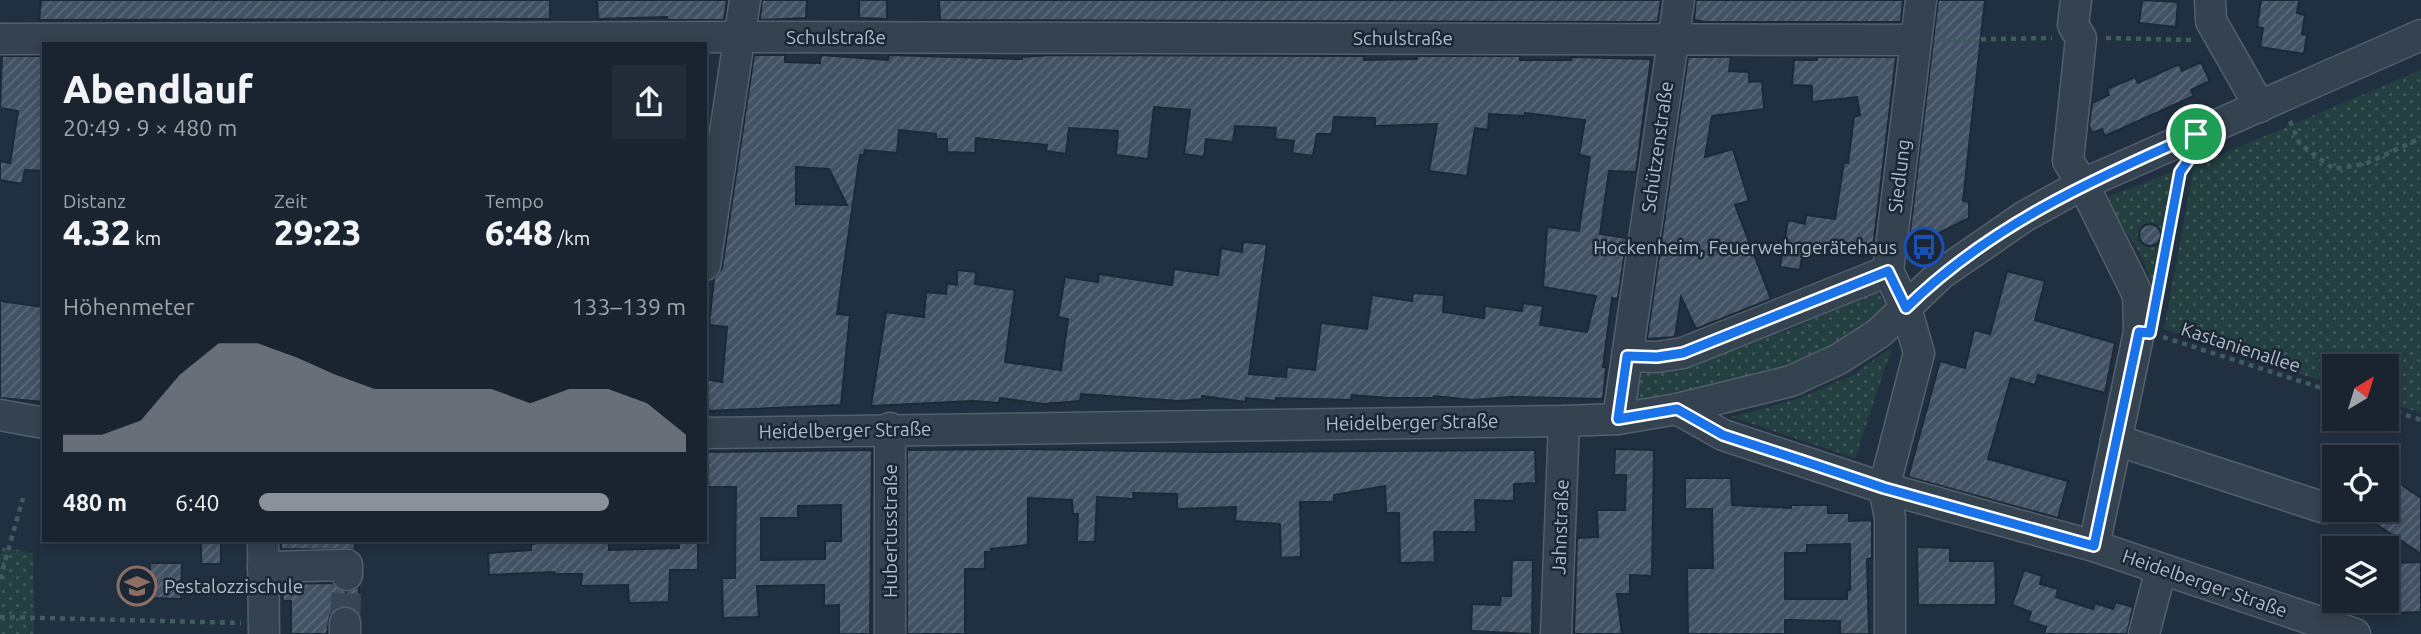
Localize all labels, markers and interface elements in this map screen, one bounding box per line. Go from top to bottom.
street label: Schulstraße [786,26,886,48]
street label: Schulstraße [1353,27,1453,49]
button: share [612,65,686,139]
text: Abendlauf [63,68,253,110]
street label: Schützenstraße [1637,80,1677,214]
pin [2166,104,2226,164]
text: 20:49 · 9 × 480 m [63,115,237,140]
icon: arrive [2177,115,2215,153]
street label: Siedlung [1884,138,1914,214]
text: Distanz [63,190,126,212]
text: Zeit [274,190,307,212]
text: Tempo [485,190,544,212]
text: 4.32 [63,212,131,252]
text: 29:23 [274,212,362,252]
text: 6:48 [485,212,553,252]
bus stop icon: Hockenheim, Feuerwehrgerätehaus [1903,226,1945,268]
text: km [131,227,161,249]
text: /km [553,227,590,249]
place label: Hockenheim, Feuerwehrgerätehaus [1593,236,1897,258]
text: Höhenmeter [63,294,194,319]
text: 133–139 m [572,294,686,319]
street label: Kastanienallee [2179,317,2303,377]
north arrow [2322,354,2399,430]
map controls [2322,354,2399,613]
street label: Heidelberger Straße [1325,409,1499,435]
street label: Heidelberger Straße [758,417,932,443]
button: locate [2322,445,2399,522]
street label: Hubertusstraße [879,464,901,598]
street label: Jahnstraße [1547,479,1573,575]
text: 480 m [63,490,127,515]
text: 6:40 [175,490,220,515]
button: layers [2322,536,2399,613]
street label: Heidelberger Straße [2120,544,2290,622]
school or university icon: Pestalozzischule [116,565,158,607]
place label: Pestalozzischule [164,575,303,597]

